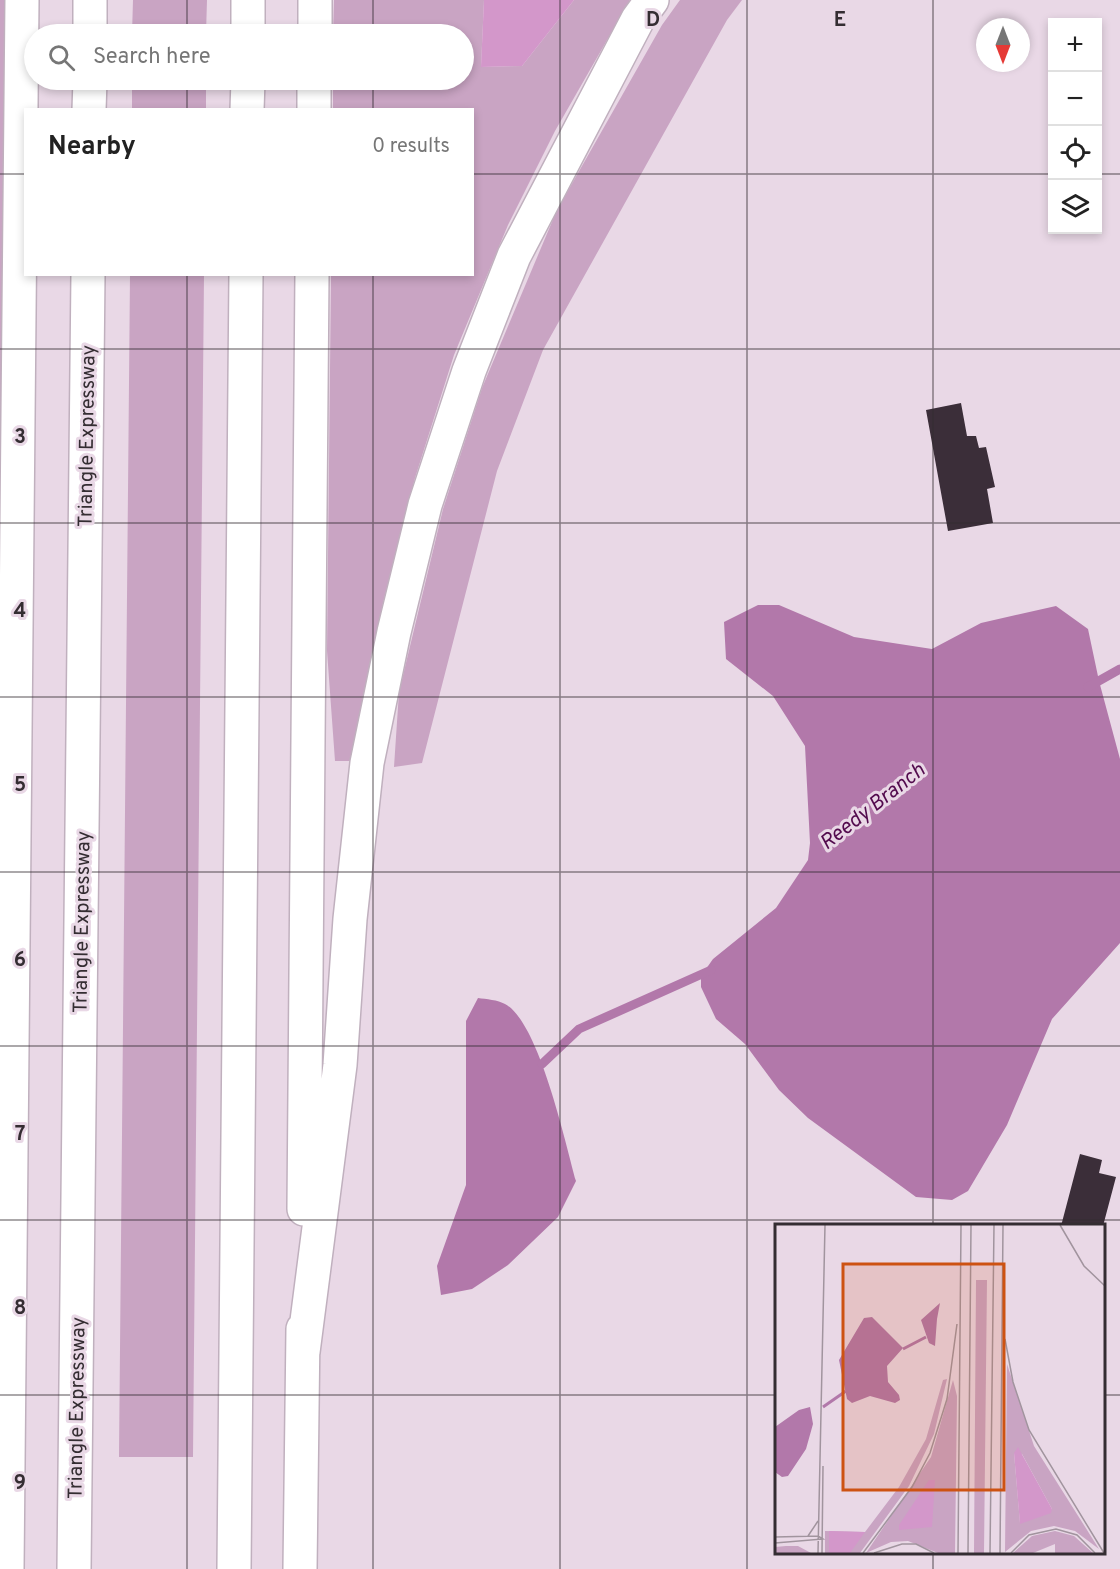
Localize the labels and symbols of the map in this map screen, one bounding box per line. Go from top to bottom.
text: D [646,8,660,34]
text: E [834,8,846,34]
north arrow [976,18,1030,72]
street label: Triangle Expressway [73,345,103,527]
text: 3 [14,425,26,451]
text: 4 [14,599,26,625]
water label: Reedy Branch [815,757,932,857]
text: 5 [14,773,26,799]
street label: Triangle Expressway [68,831,98,1013]
text: 6 [14,948,26,974]
text: 7 [15,1122,25,1148]
inset map [775,1224,1105,1554]
text: 8 [14,1296,26,1322]
street label: Triangle Expressway [63,1317,93,1499]
text: 9 [14,1471,26,1497]

